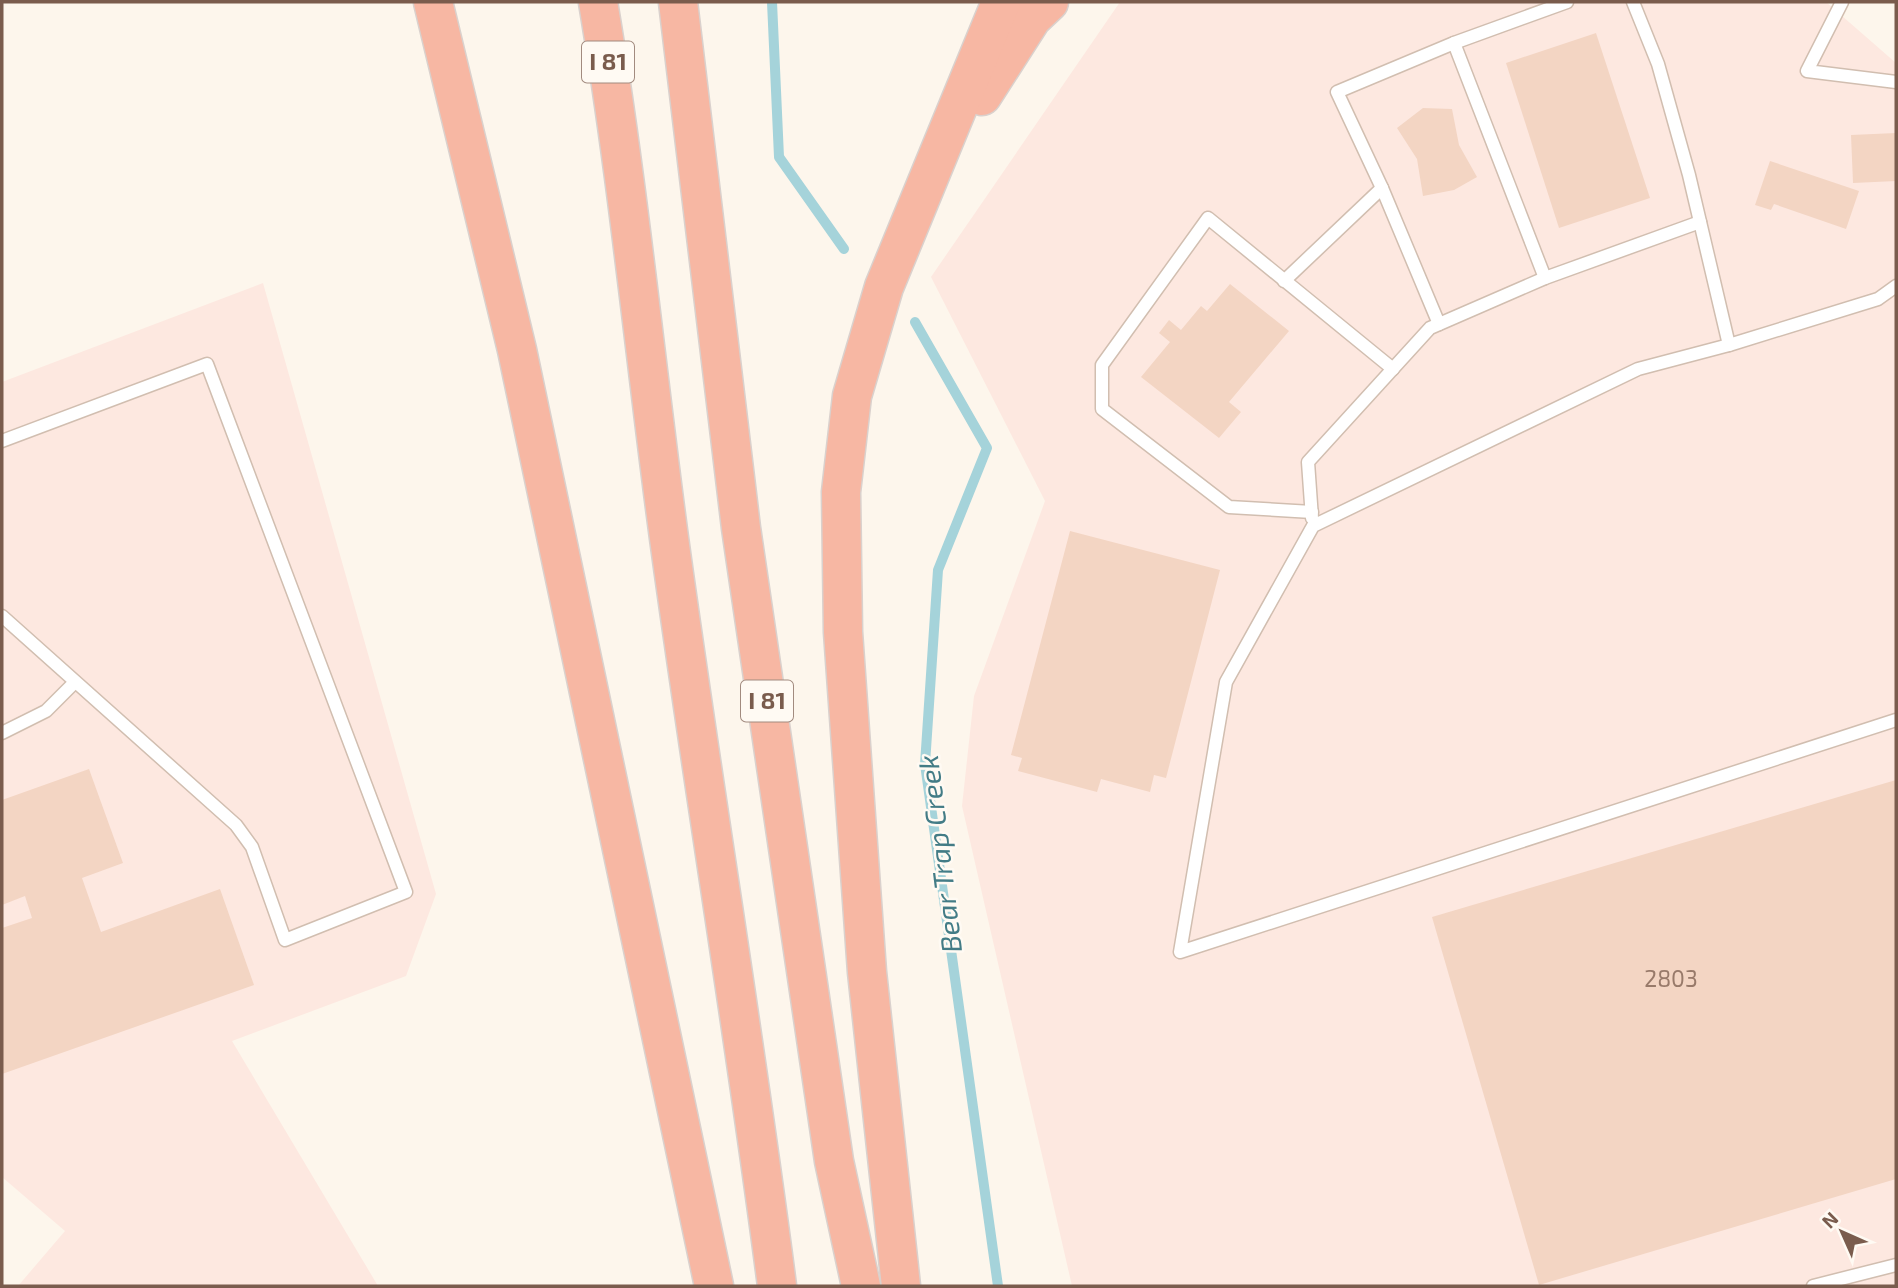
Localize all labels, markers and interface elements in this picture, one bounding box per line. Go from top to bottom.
road number: I 81 [582,42,634,82]
road number: I 81 [741,680,793,722]
water label: Bear Trap Creek [910,753,968,955]
house number: 2803 [1644,964,1698,992]
north arrow [1807,1197,1877,1267]
text: N [1817,1207,1843,1233]

